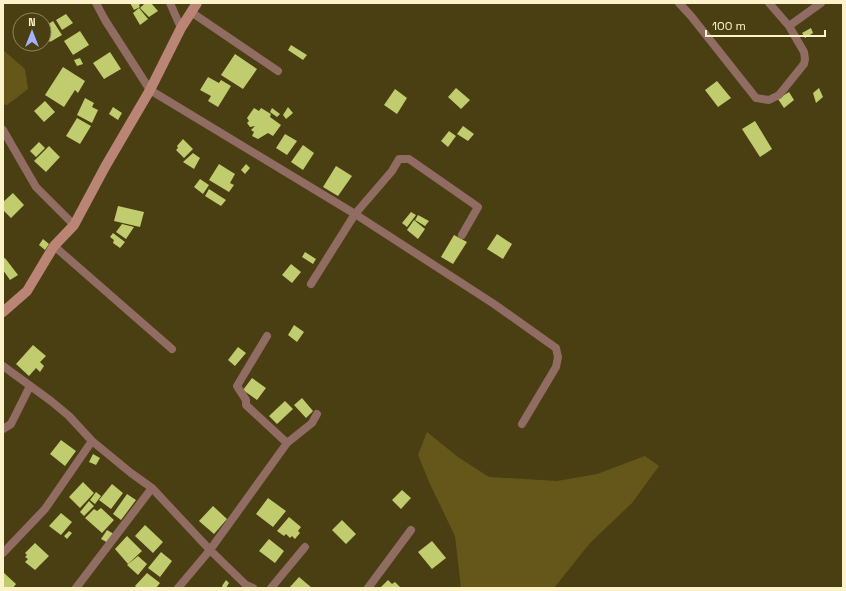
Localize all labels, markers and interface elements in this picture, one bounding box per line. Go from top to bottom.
north arrow [12,12,52,52]
scale bar [706,12,825,38]
text: N [28,15,36,29]
text: 100 m [712,18,746,34]

